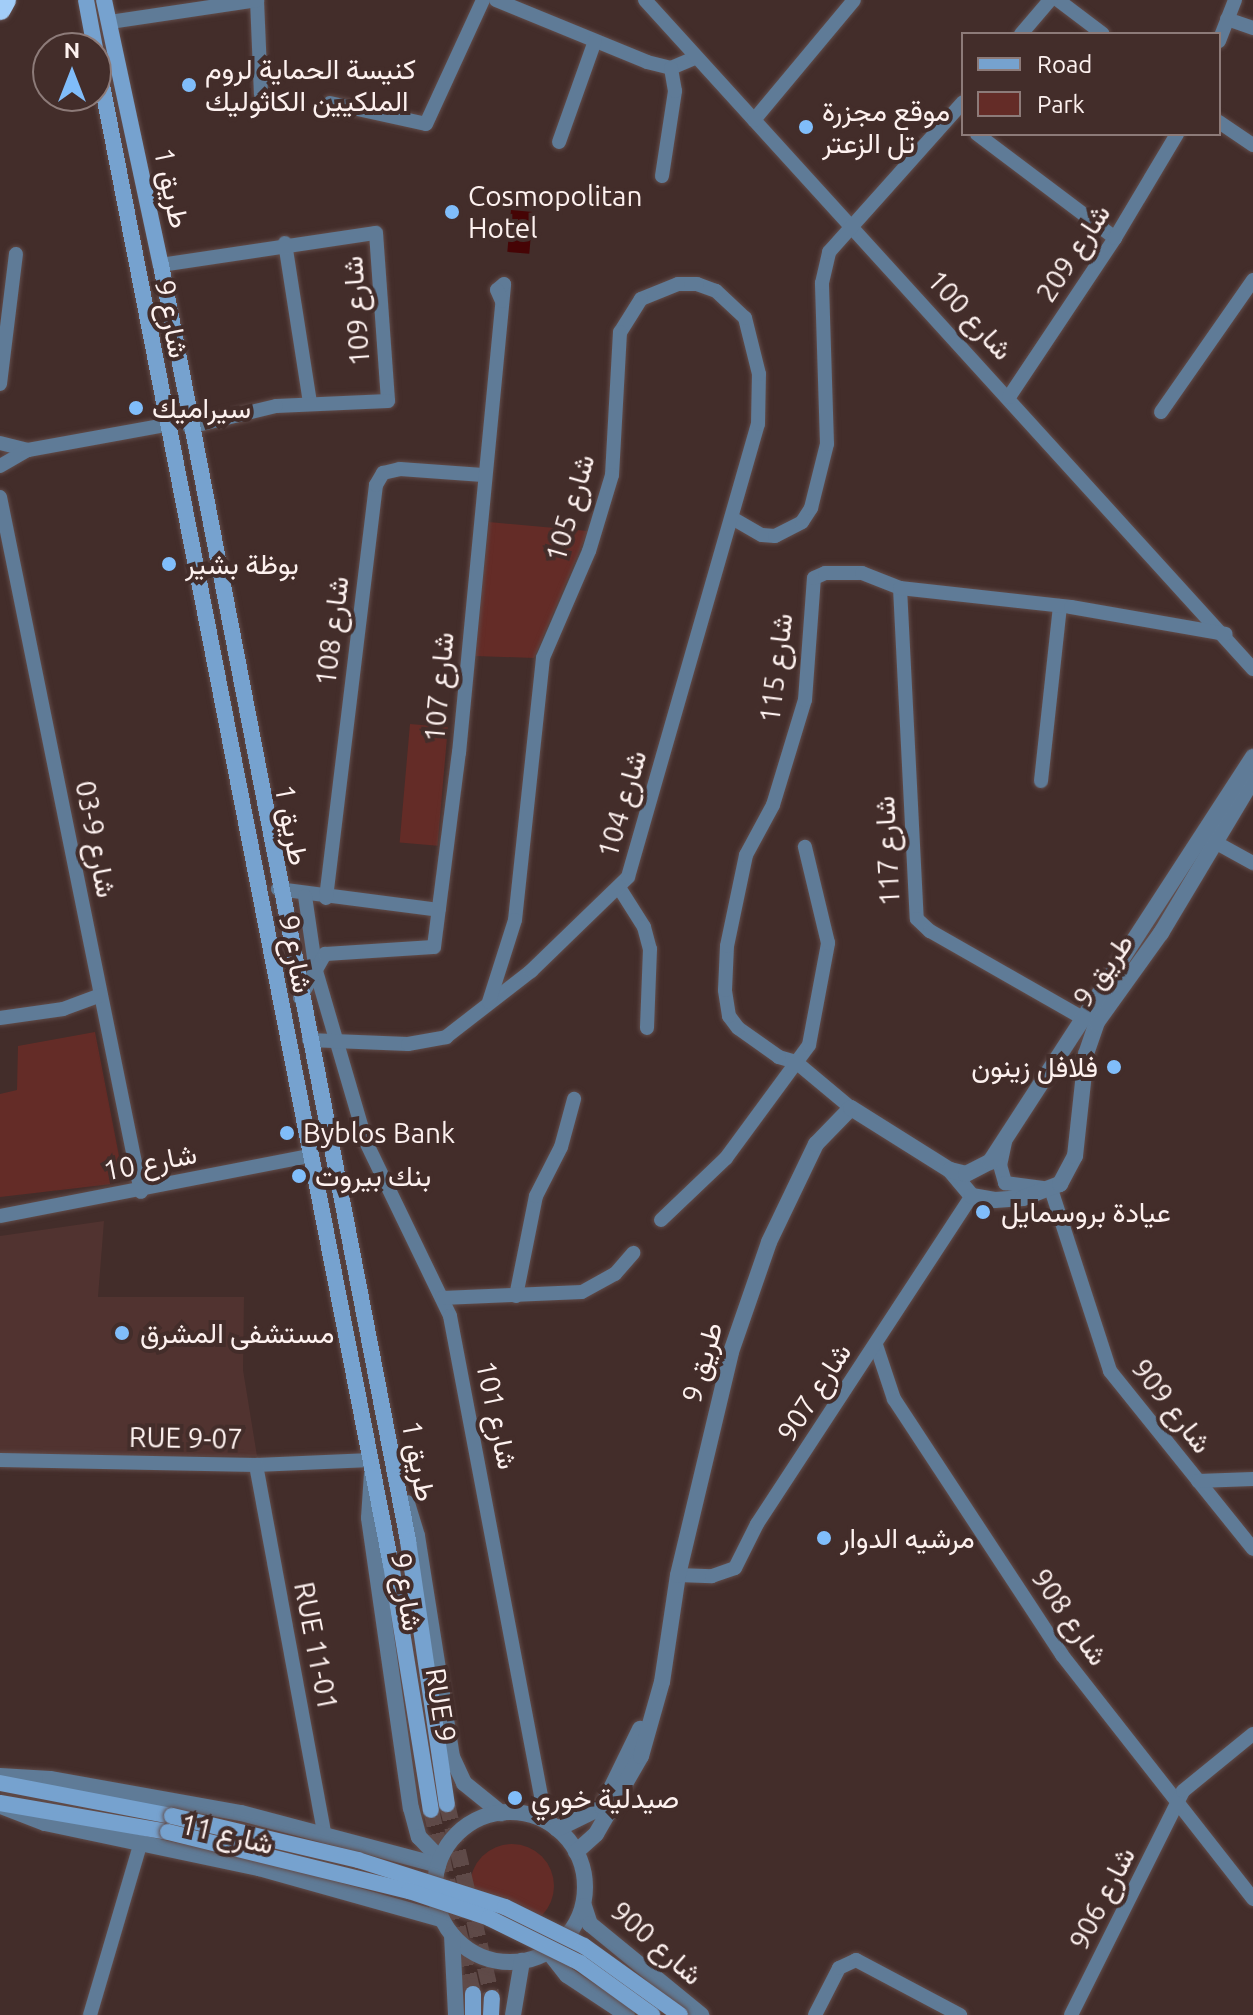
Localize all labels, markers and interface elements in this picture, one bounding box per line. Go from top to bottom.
north arrow [32,32,112,112]
legend [961,32,1221,136]
text: N [64,37,80,62]
text: Road [1037,51,1092,78]
place label: كنيسة الحماية لروم الملكيين الكاثوليك [205,52,416,118]
marker: كنيسة الحماية لروم الملكيين الكاثوليك [180,76,198,94]
text: Park [1037,91,1085,118]
place label: موقع مجزرة تل الزعتر [822,94,950,160]
marker: موقع مجزرة تل الزعتر [797,118,815,136]
street label: طريق 1 [147,145,197,231]
place label: Cosmopolitan Hotel [468,179,642,245]
street label: شارع 209 [1029,198,1117,308]
marker: Cosmopolitan Hotel [443,203,461,221]
street label: شارع 109 [335,255,377,367]
street label: شارع 100 [920,263,1020,367]
street label: شارع 9 [148,277,196,361]
place label: سيراميك [152,391,251,425]
marker: سيراميك [127,399,145,417]
street label: شارع 105 [539,450,601,566]
place label: بوظة بشير [185,547,299,581]
marker: بوظة بشير [160,555,178,573]
street label: شارع 108 [309,574,355,688]
street label: شارع 115 [753,611,799,725]
street label: شارع 107 [417,631,461,743]
street label: شارع 104 [591,746,653,862]
street label: شارع 9-03 [68,778,124,900]
street label: طريق 1 [268,782,316,868]
street label: شارع 117 [867,795,907,907]
street label: شارع 9 [272,912,320,996]
street label: 9 طريق [1066,927,1140,1013]
place label: فلافل زينون [971,1050,1098,1084]
marker: فلافل زينون [1105,1058,1123,1076]
place label: Byblos Bank [303,1116,455,1150]
marker: Byblos Bank [278,1124,296,1142]
street label: شارع 10 [101,1137,199,1187]
place label: بنك بيروت [315,1159,431,1193]
marker: بنك بيروت [290,1167,308,1185]
place label: عيادة بروسمايل [1001,1195,1171,1229]
marker: عيادة بروسمايل [972,1201,994,1223]
place label: مستشفى المشرق [140,1316,334,1350]
street label: طريق 9 [675,1318,729,1406]
marker: مستشفى المشرق [111,1322,133,1344]
street label: شارع 907 [770,1337,858,1447]
street label: شارع 909 [1125,1352,1219,1460]
street label: شارع 101 [469,1358,525,1472]
street label: طريق 1 [395,1418,443,1504]
street label: RUE 9-07 [129,1420,243,1456]
place label: مرشيه الدوار [840,1521,975,1555]
marker: مرشيه الدوار [815,1529,833,1547]
street label: شارع 9 [384,1551,430,1633]
street label: شارع 908 [1025,1562,1115,1672]
street label: RUE 11-01 [287,1579,345,1713]
street label: RUE 9 [419,1666,463,1744]
place label: صيدلية خوري [531,1781,679,1815]
marker: صيدلية خوري [506,1789,524,1807]
street label: شارع 11 [177,1807,277,1861]
street label: شارع 906 [1062,1841,1142,1955]
street label: شارع 900 [604,1894,710,1992]

